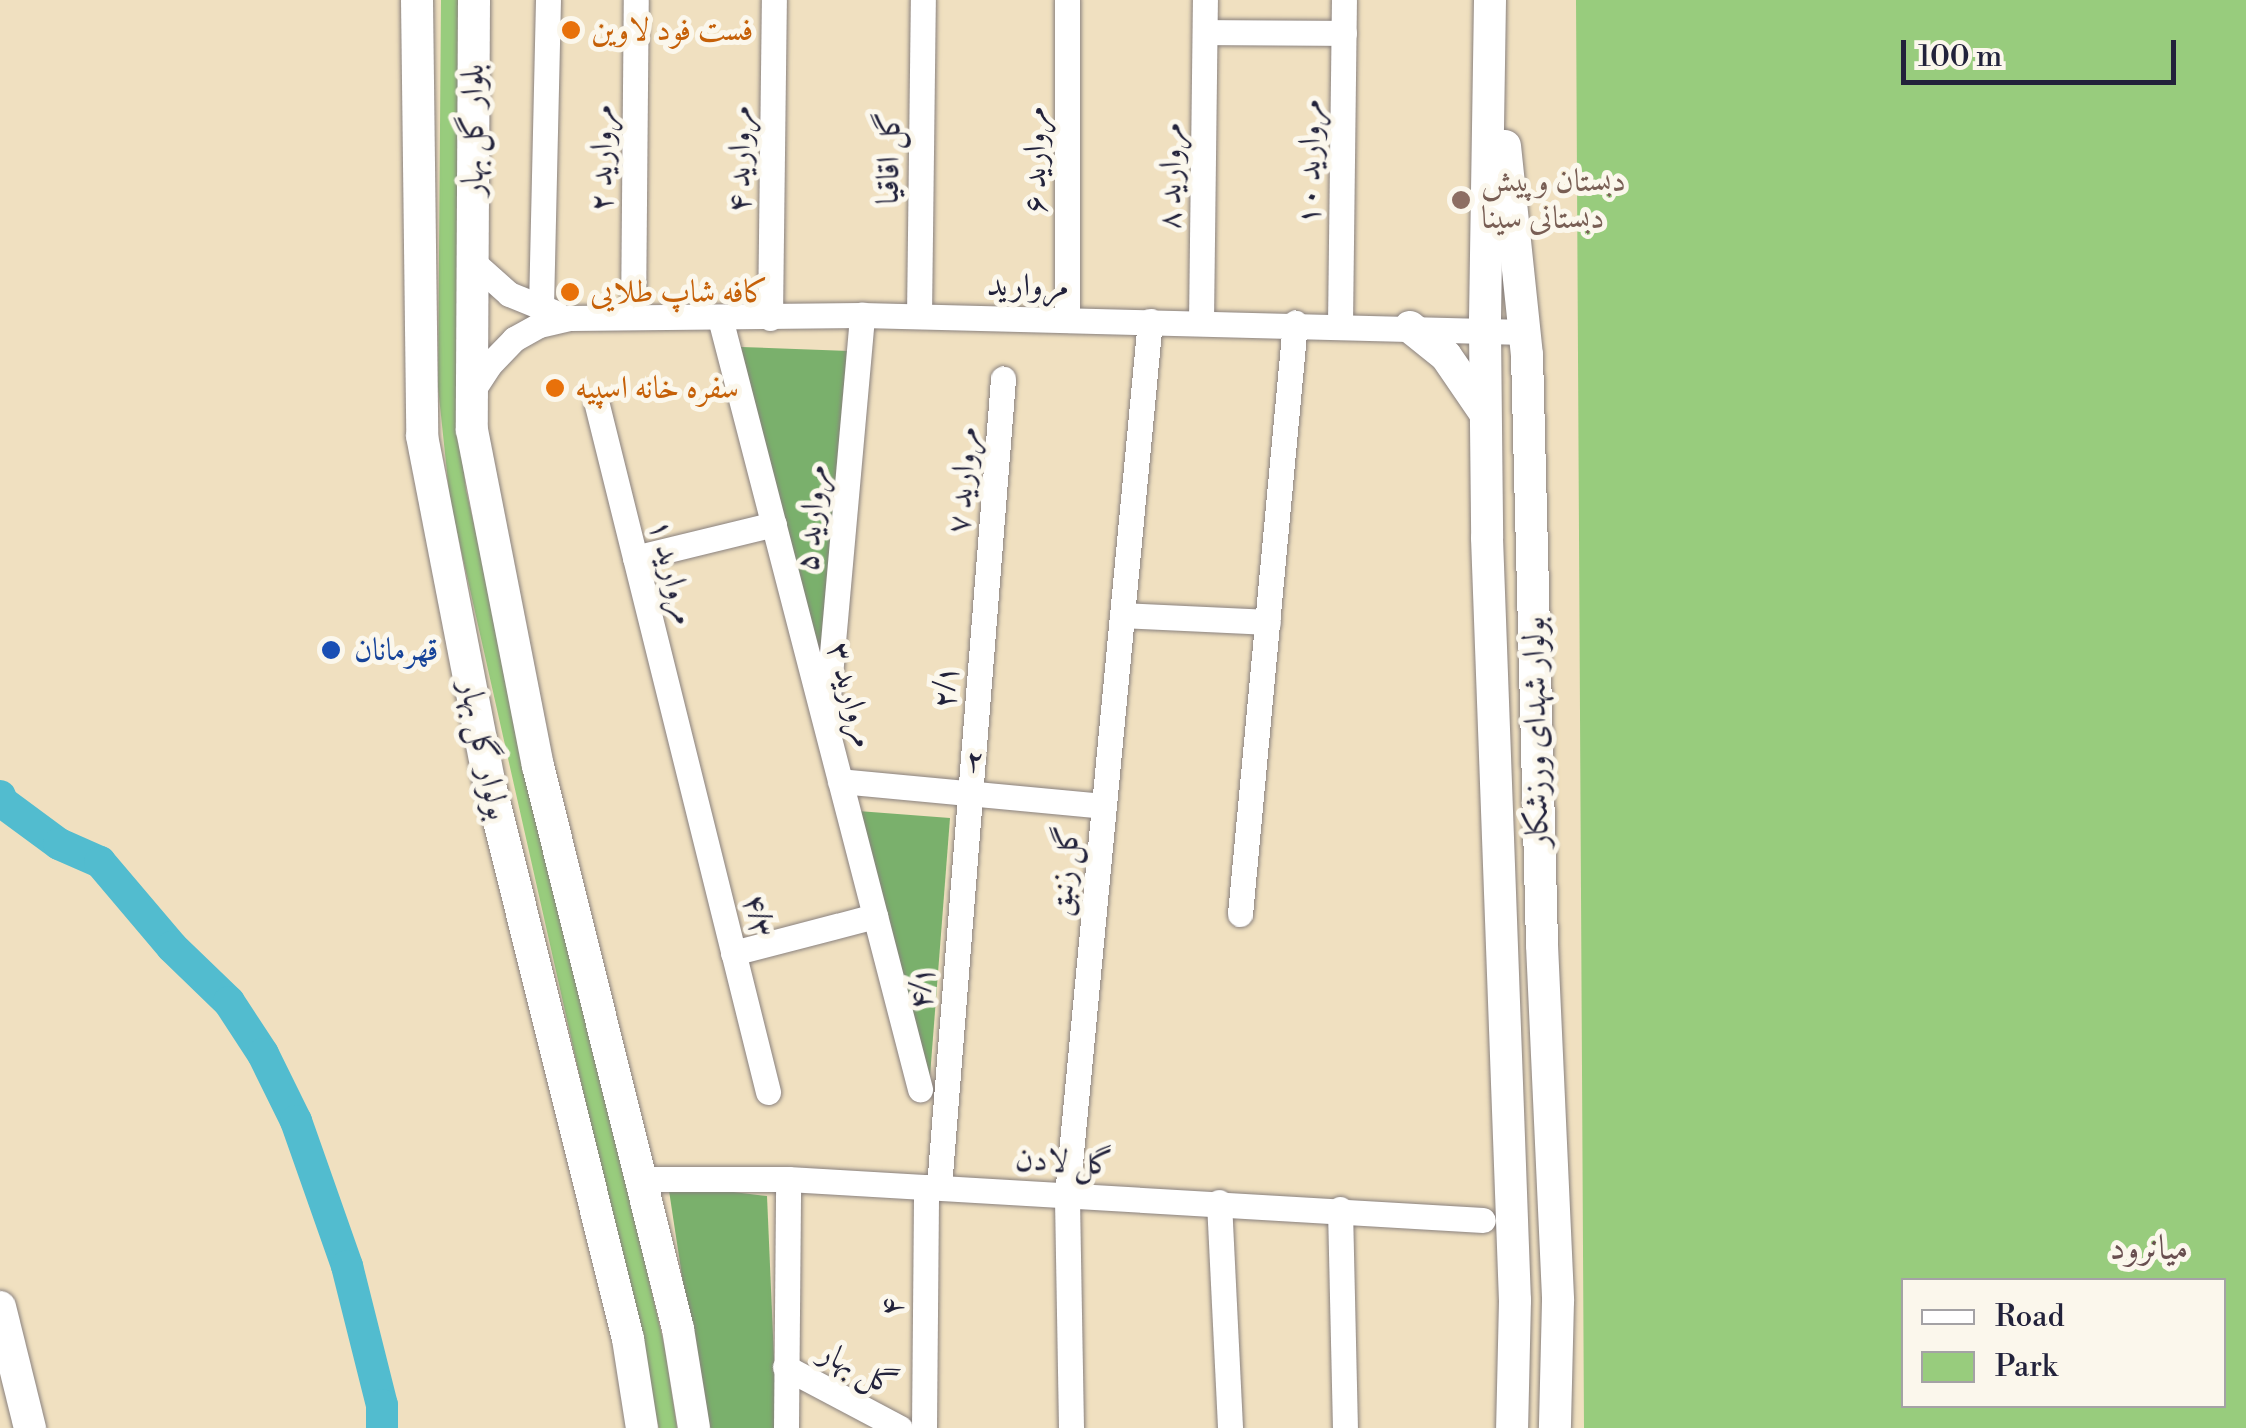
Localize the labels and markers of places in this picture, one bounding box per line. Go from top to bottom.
place label: فست فود لاوین [591,11,754,49]
marker: فست فود لاوین [560,19,582,41]
place label: دبستان وپیش دبستانی سینا [1481,163,1626,238]
marker: دبستان وپیش دبستانی سینا [1450,189,1472,211]
place label: کافه شاپ طلایی [590,273,768,311]
marker: کافه شاپ طلایی [559,281,581,303]
place label: سفره خانه اسپیه [575,369,739,407]
marker: سفره خانه اسپیه [544,377,566,399]
place label: قهرمانان [354,631,438,669]
marker: قهرمانان [318,637,344,663]

